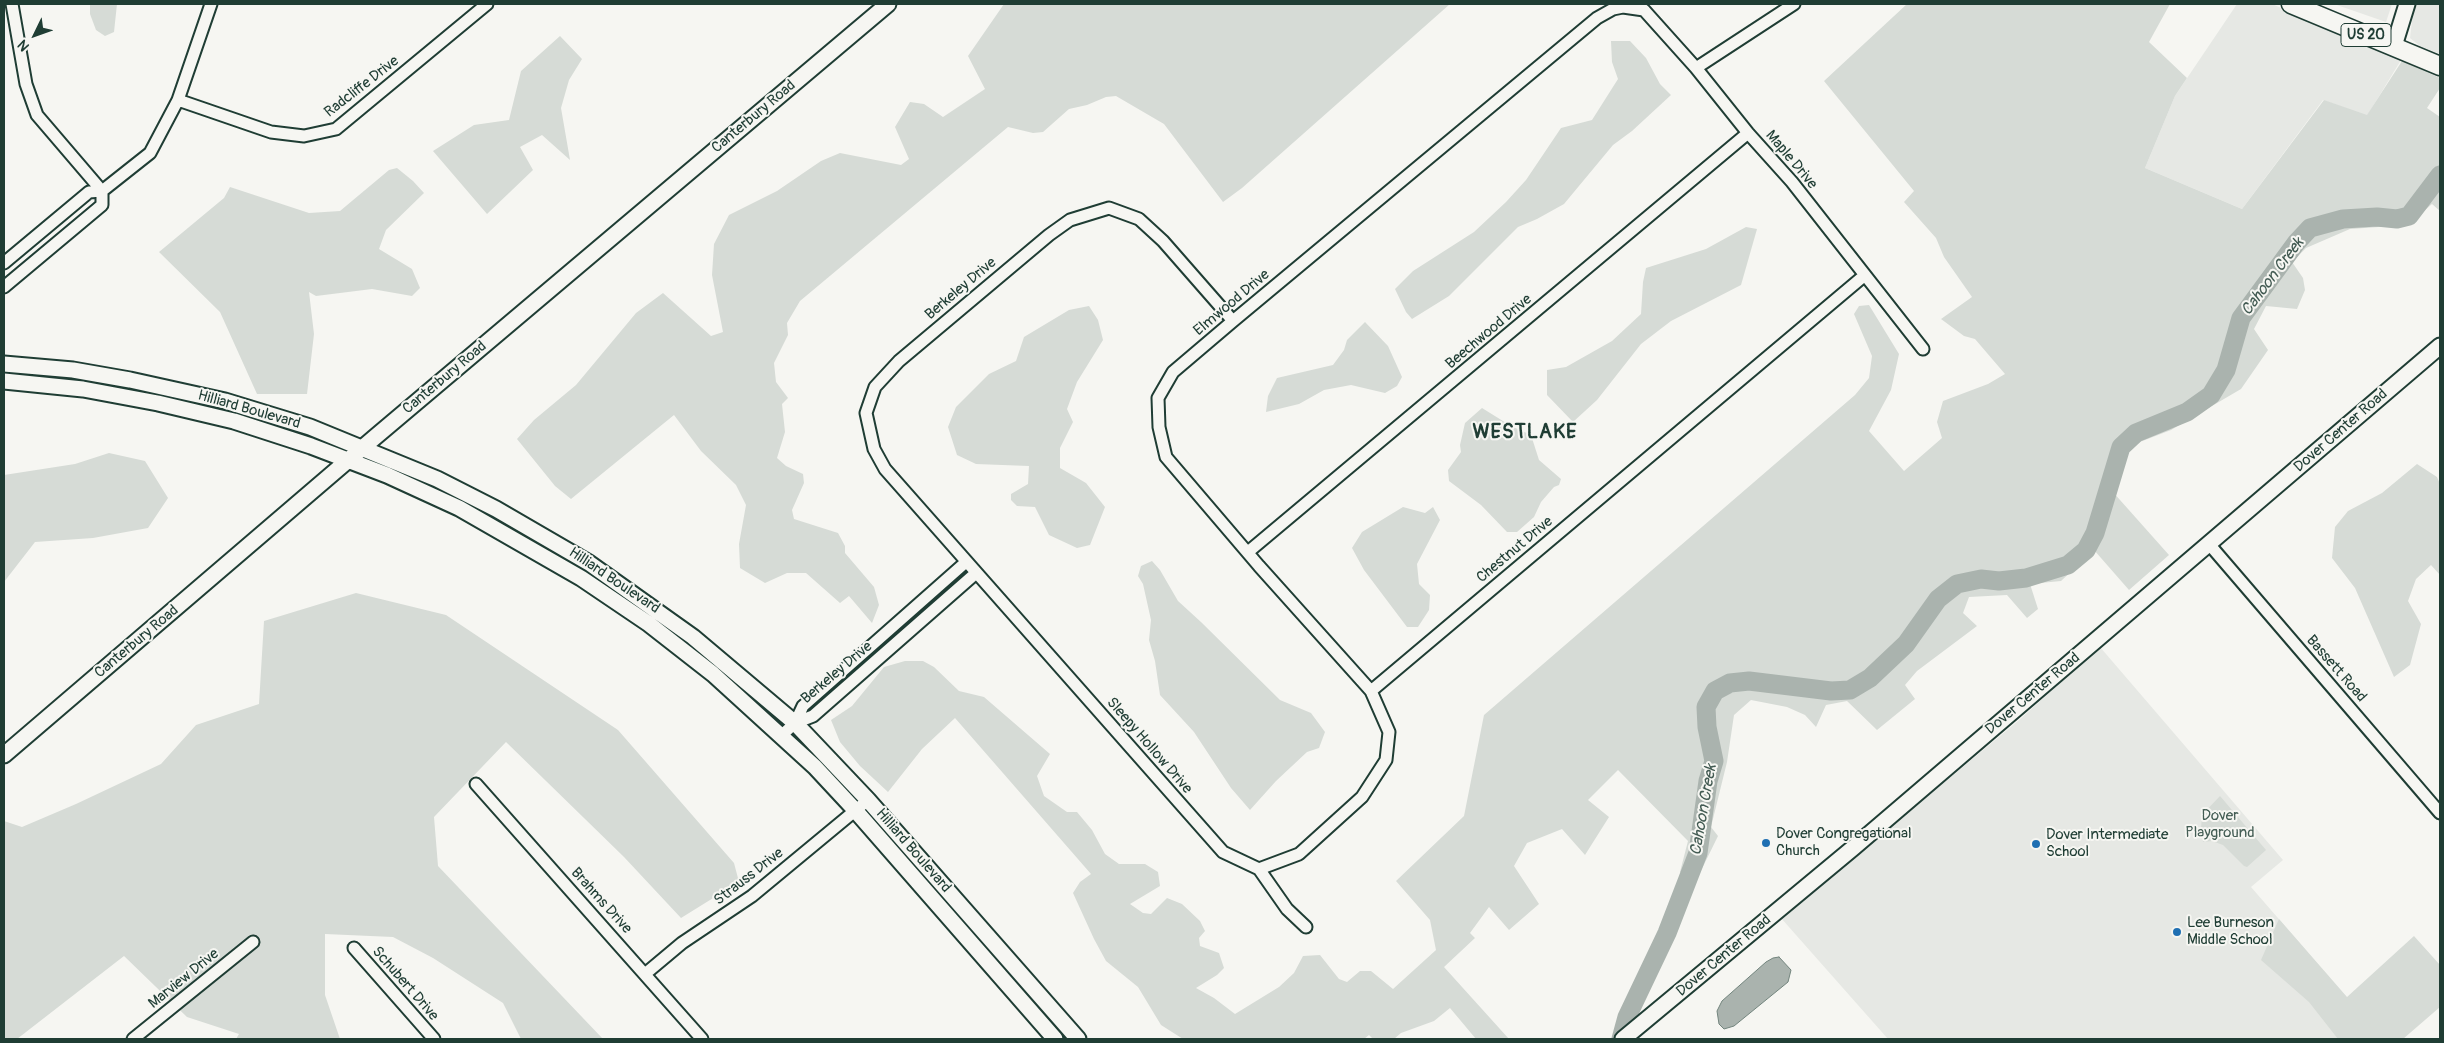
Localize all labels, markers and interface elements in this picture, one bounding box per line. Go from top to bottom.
north arrow [10,10,60,60]
road number: US 20 [2341,24,2391,46]
text: N [14,36,33,55]
street label: Radcliffe Drive [321,52,403,122]
street label: Canterbury Road [708,77,800,157]
street label: Maple Drive [1761,127,1821,193]
water label: Cahoon Creek [2238,234,2308,320]
street label: Berkeley Drive [922,254,1000,324]
street label: Elmwood Drive [1190,266,1274,340]
street label: Beechwood Drive [1442,291,1536,373]
street label: Canterbury Road [399,338,491,418]
street label: Dover Center Road [2291,385,2391,477]
street label: Hilliard Boulevard [196,387,302,433]
district label: WESTLAKE [1472,421,1578,445]
street label: Chestnut Drive [1473,513,1557,587]
street label: Hilliard Boulevard [565,544,663,618]
street label: Canterbury Road [91,602,183,682]
street label: Bassett Road [2302,632,2370,706]
street label: Berkeley Drive [798,638,876,708]
street label: Dover Center Road [1982,649,2084,739]
street label: Sleepy Hollow Drive [1102,694,1196,798]
water label: Cahoon Creek [1687,763,1721,857]
street label: Hilliard Boulevard [872,805,954,897]
park label: Dover Playground [2185,807,2255,842]
place label: Dover Congregational Church [1776,825,1912,860]
place label: Dover Intermediate School [2046,826,2168,861]
marker: Dover Congregational Church [1760,837,1772,849]
marker: Dover Intermediate School [2030,838,2042,850]
street label: Strauss Drive [711,844,787,910]
street label: Brahms Drive [567,864,635,938]
street label: Dover Center Road [1673,911,1775,1001]
place label: Lee Burneson Middle School [2187,914,2274,949]
marker: Lee Burneson Middle School [2171,926,2183,938]
street label: Schubert Drive [368,943,442,1025]
street label: Marview Drive [145,945,223,1013]

